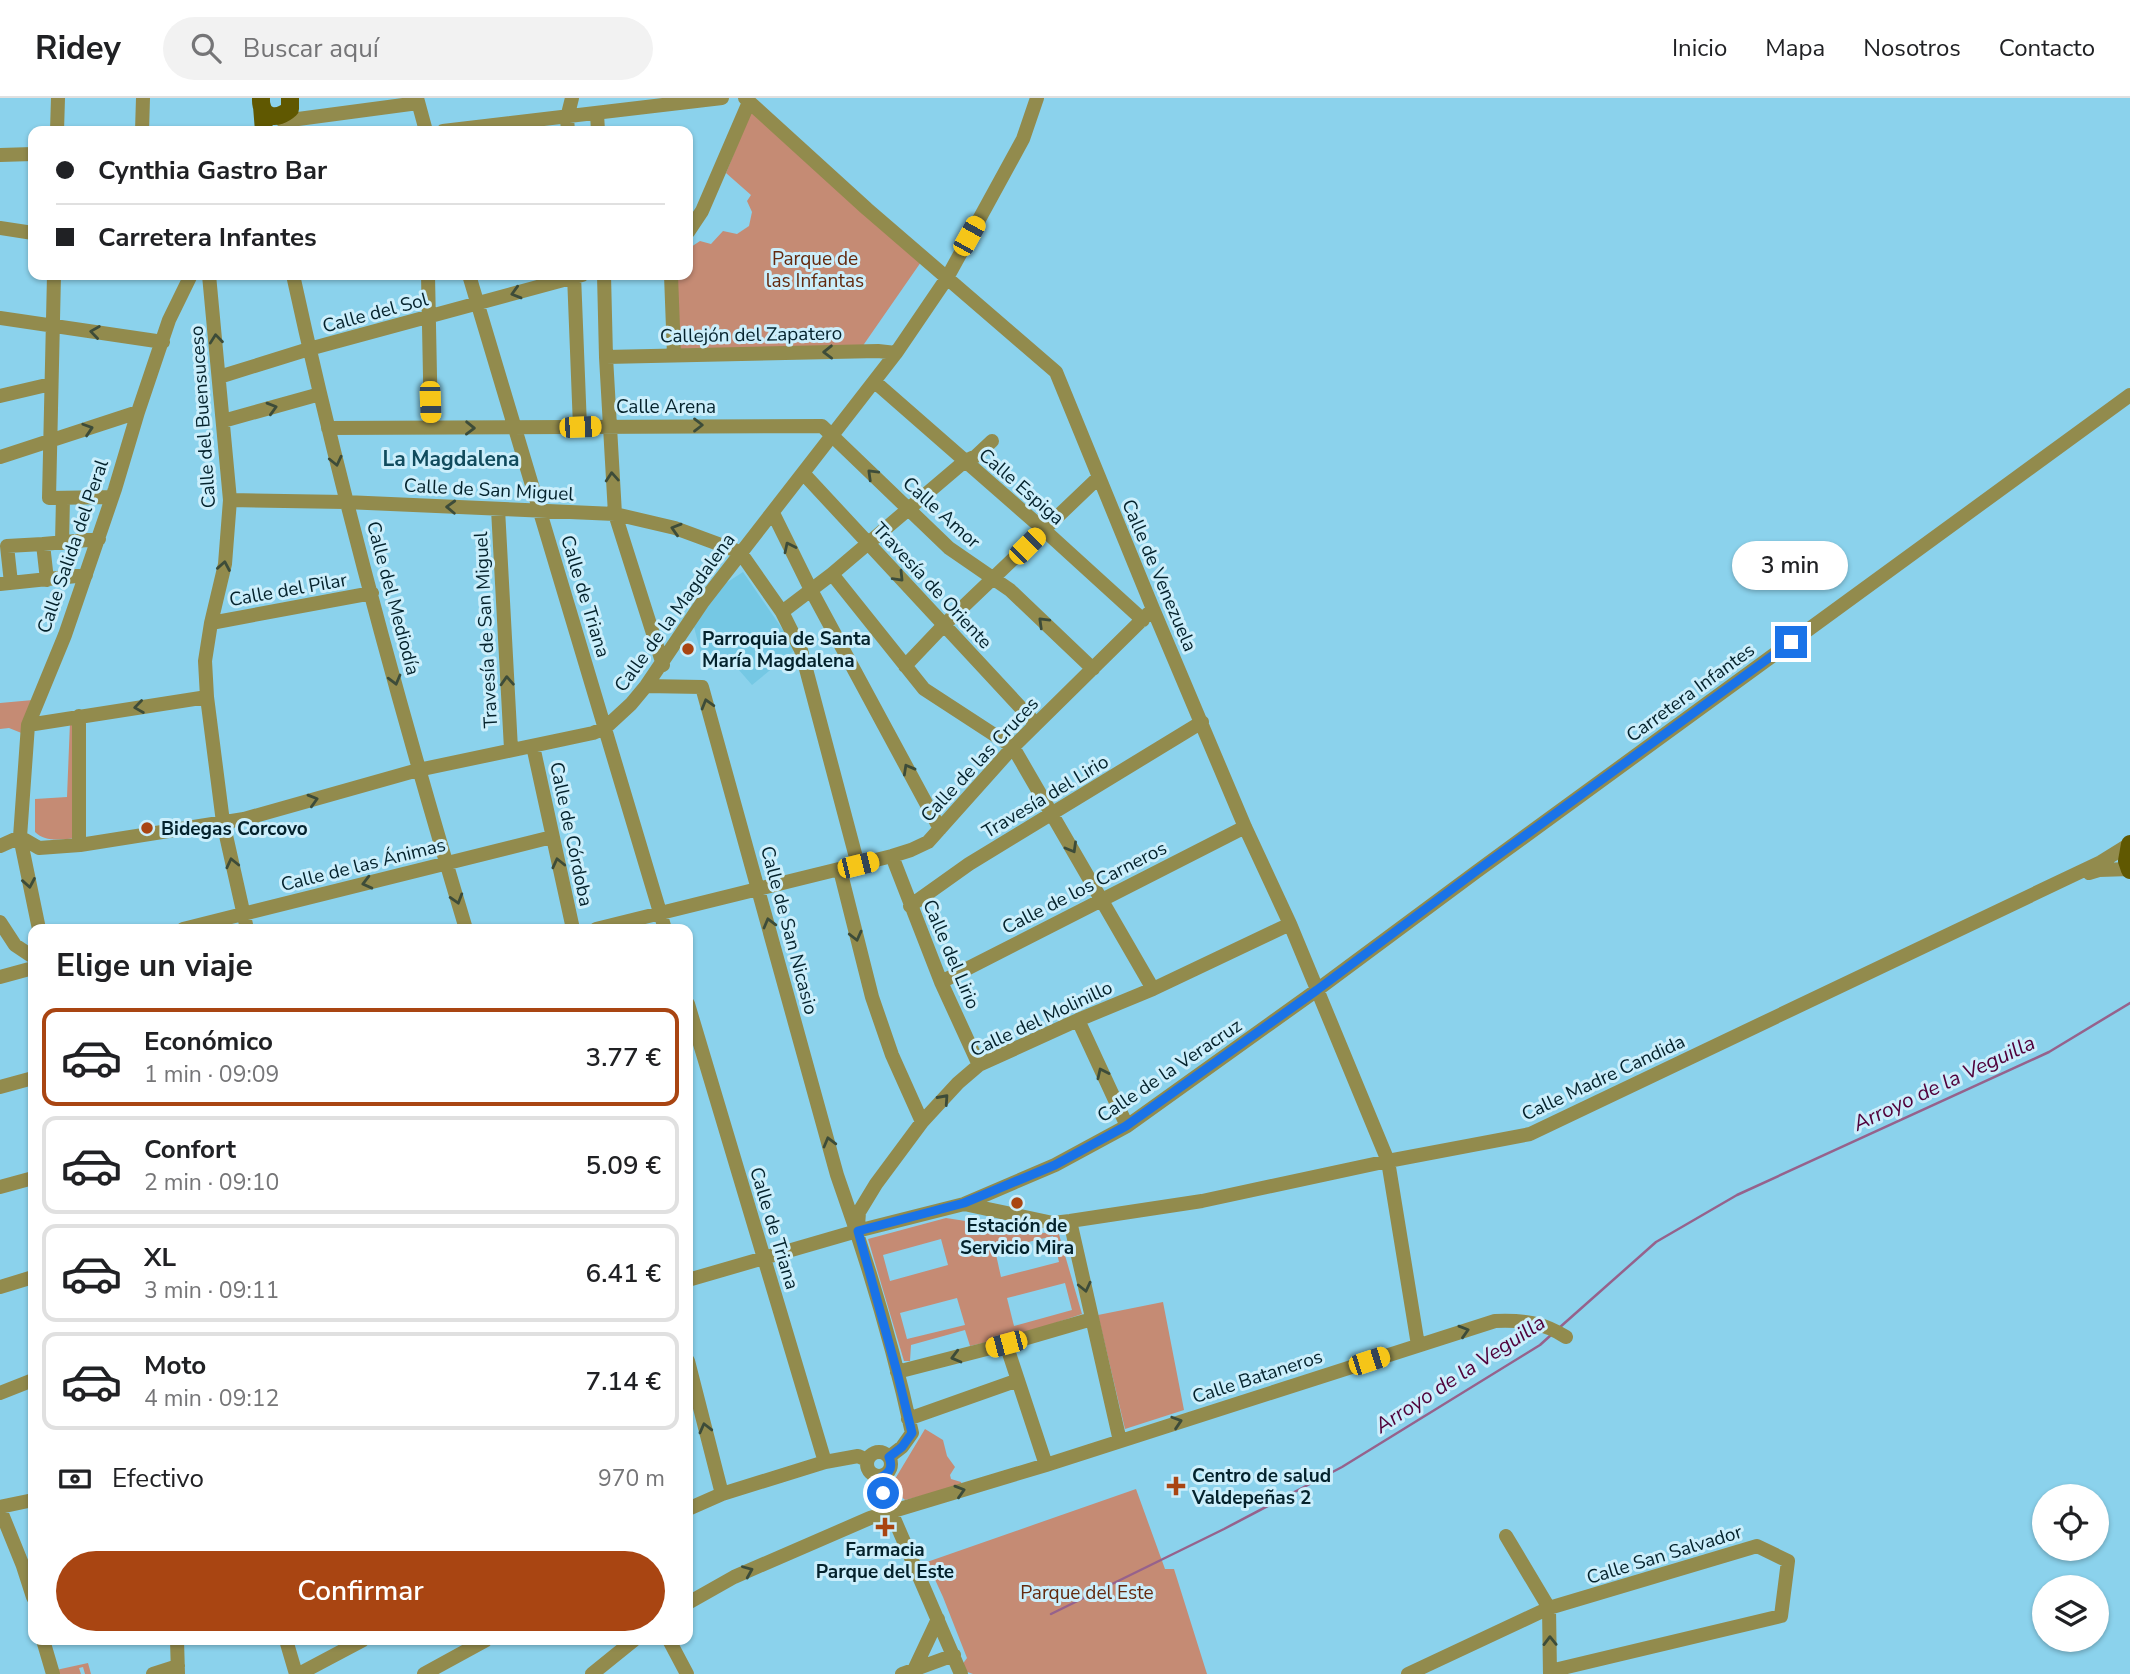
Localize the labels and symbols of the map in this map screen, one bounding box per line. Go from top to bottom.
car [950,213,989,259]
park label: Parque de las Infantas [766,246,864,294]
one-way arrow [511,284,523,299]
street label: Calle del Sol [320,286,431,340]
street label: Callejón del Zapatero [660,320,842,350]
one-way arrow [89,325,101,340]
street label: Calle del Buensuceso [184,325,222,509]
one-way arrow [209,333,224,344]
one-way arrow [823,344,833,360]
car [419,381,442,423]
street label: Calle Arena [616,394,716,420]
one-way arrow [266,401,278,416]
car [559,416,602,438]
one-way arrow [693,417,703,433]
one-way arrow [465,420,476,435]
one-way arrow [82,423,94,437]
street label: Calle Espiga [973,442,1070,531]
district label: La Magdalena [382,445,520,473]
one-way arrow [328,455,342,467]
street label: Calle Salida del Peral [31,456,115,637]
one-way arrow [867,469,880,482]
one-way arrow [605,471,620,482]
street label: Calle Amor [897,471,986,555]
street label: Calle de San Miguel [403,473,575,507]
street label: Calle de Venezuela [1115,495,1203,655]
one-way arrow [445,499,456,514]
street label: Travesía de Oriente [867,517,998,655]
street label: Calle del Mediodía [360,518,426,678]
one-way arrow [671,523,683,538]
car [1005,524,1050,568]
street label: Calle de la Magdalena [608,528,741,697]
street label: Travesía de San Miguel [468,531,504,729]
street label: Calle de Triana [554,532,616,661]
callout: 3 min [1733,540,1849,589]
one-way arrow [784,542,798,554]
one-way arrow [216,560,231,572]
street label: Calle del Pilar [227,567,349,613]
one-way arrow [891,569,903,582]
one-way arrow [1039,617,1052,630]
place label: Parroquia de Santa María Magdalena [702,626,871,674]
route end [1775,626,1807,658]
street label: Carretera Infantes [1621,637,1760,748]
marker: Parroquia de Santa María Magdalena [680,641,696,657]
one-way arrow [387,674,401,686]
one-way arrow [500,675,515,686]
street label: Calle de las Cruces [915,691,1045,828]
one-way arrow [700,698,715,710]
one-way arrow [134,699,145,714]
street label: Travesía del Lirio [977,749,1114,845]
street label: Calle de Córdoba [543,760,599,909]
one-way arrow [902,764,916,776]
one-way arrow [306,793,318,808]
place label: Bidegas Corcovo [161,816,308,842]
marker: Bidegas Corcovo [139,820,155,836]
street label: Calle de las Ánimas [278,832,448,898]
street label: Calle de los Carneros [998,835,1171,941]
one-way arrow [1064,840,1077,853]
street label: Calle de San Nicasio [754,843,824,1017]
car [836,850,881,880]
one-way arrow [226,857,240,869]
one-way arrow [552,857,566,869]
one-way arrow [361,875,373,889]
one-way arrow [20,877,35,889]
one-way arrow [448,893,463,905]
street label: Calle del Lirio [916,896,986,1013]
one-way arrow [762,917,777,929]
one-way arrow [848,930,862,942]
street label: Calle del Molinillo [966,975,1117,1063]
street label: Calle de la Veracruz [1092,1013,1247,1129]
water label: Arroyo de la Veguilla [1847,1028,2040,1138]
street label: Calle Madre Candida [1517,1029,1689,1127]
one-way arrow [1096,1068,1110,1080]
one-way arrow [935,1094,948,1107]
one-way arrow [822,1136,837,1148]
street label: Calle de Triana [743,1164,805,1293]
marker: Estación de Servicio Mira [1009,1195,1025,1211]
place label: Estación de Servicio Mira [960,1213,1074,1261]
one-way arrow [1077,1281,1091,1293]
water label: Arroyo de la Veguilla [1369,1308,1551,1440]
one-way arrow [1458,1324,1470,1339]
car [983,1328,1030,1360]
street label: Calle Bataneros [1189,1344,1326,1410]
car [1346,1345,1393,1377]
one-way arrow [950,1349,962,1363]
one-way arrow [1171,1415,1183,1430]
one-way arrow [699,1423,713,1435]
place label: Centro de salud Valdepeñas 2 [1191,1463,1331,1511]
marker: Centro de salud Valdepeñas 2 [1166,1476,1186,1496]
route start [867,1477,899,1509]
one-way arrow [954,1484,966,1499]
marker: Farmacia Parque del Este [877,1519,893,1535]
street label: Calle San Salvador [1583,1519,1745,1591]
place label: Farmacia Parque del Este [816,1537,954,1585]
one-way arrow [741,1566,753,1580]
park label: Parque del Este [1020,1580,1154,1606]
one-way arrow [1542,1635,1557,1646]

